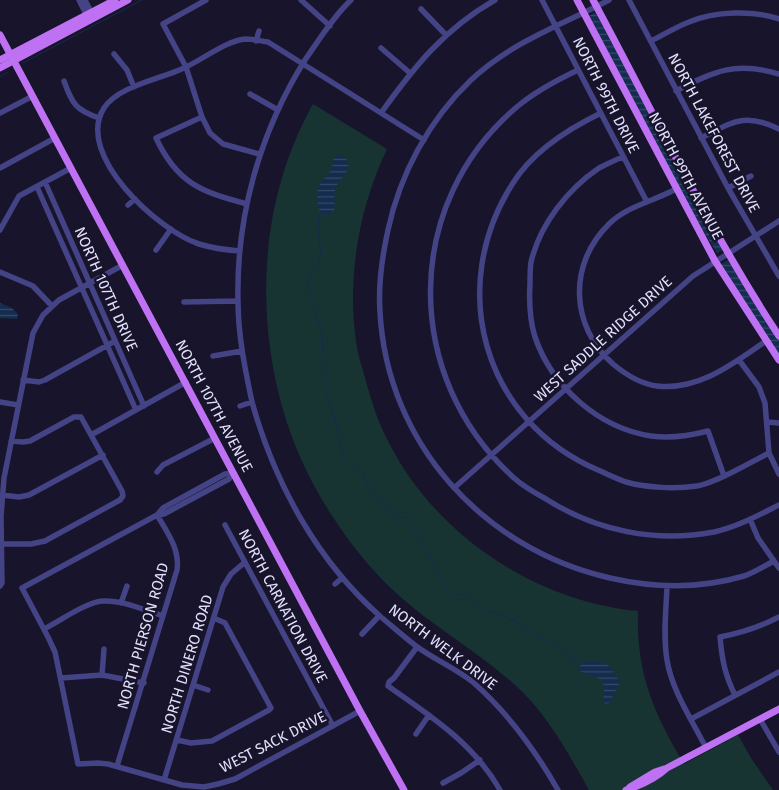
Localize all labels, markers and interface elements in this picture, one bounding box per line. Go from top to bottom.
street label: NORTH 99TH DRIVE [569,34,643,156]
street label: NORTH LAKEFOREST DRIVE [664,50,764,216]
street label: NORTH 99TH AVENUE [645,109,727,243]
street label: NORTH 107TH DRIVE [71,224,141,354]
street label: WEST SADDLE RIDGE DRIVE [530,272,676,406]
street label: NORTH 107TH AVENUE [171,337,257,475]
street label: NORTH CARNATION DRIVE [235,526,331,686]
street label: NORTH PIERSON ROAD [113,561,173,711]
street label: NORTH DINERO ROAD [157,592,217,736]
street label: NORTH WELK DRIVE [385,600,501,694]
street label: WEST SACK DRIVE [217,707,329,777]

